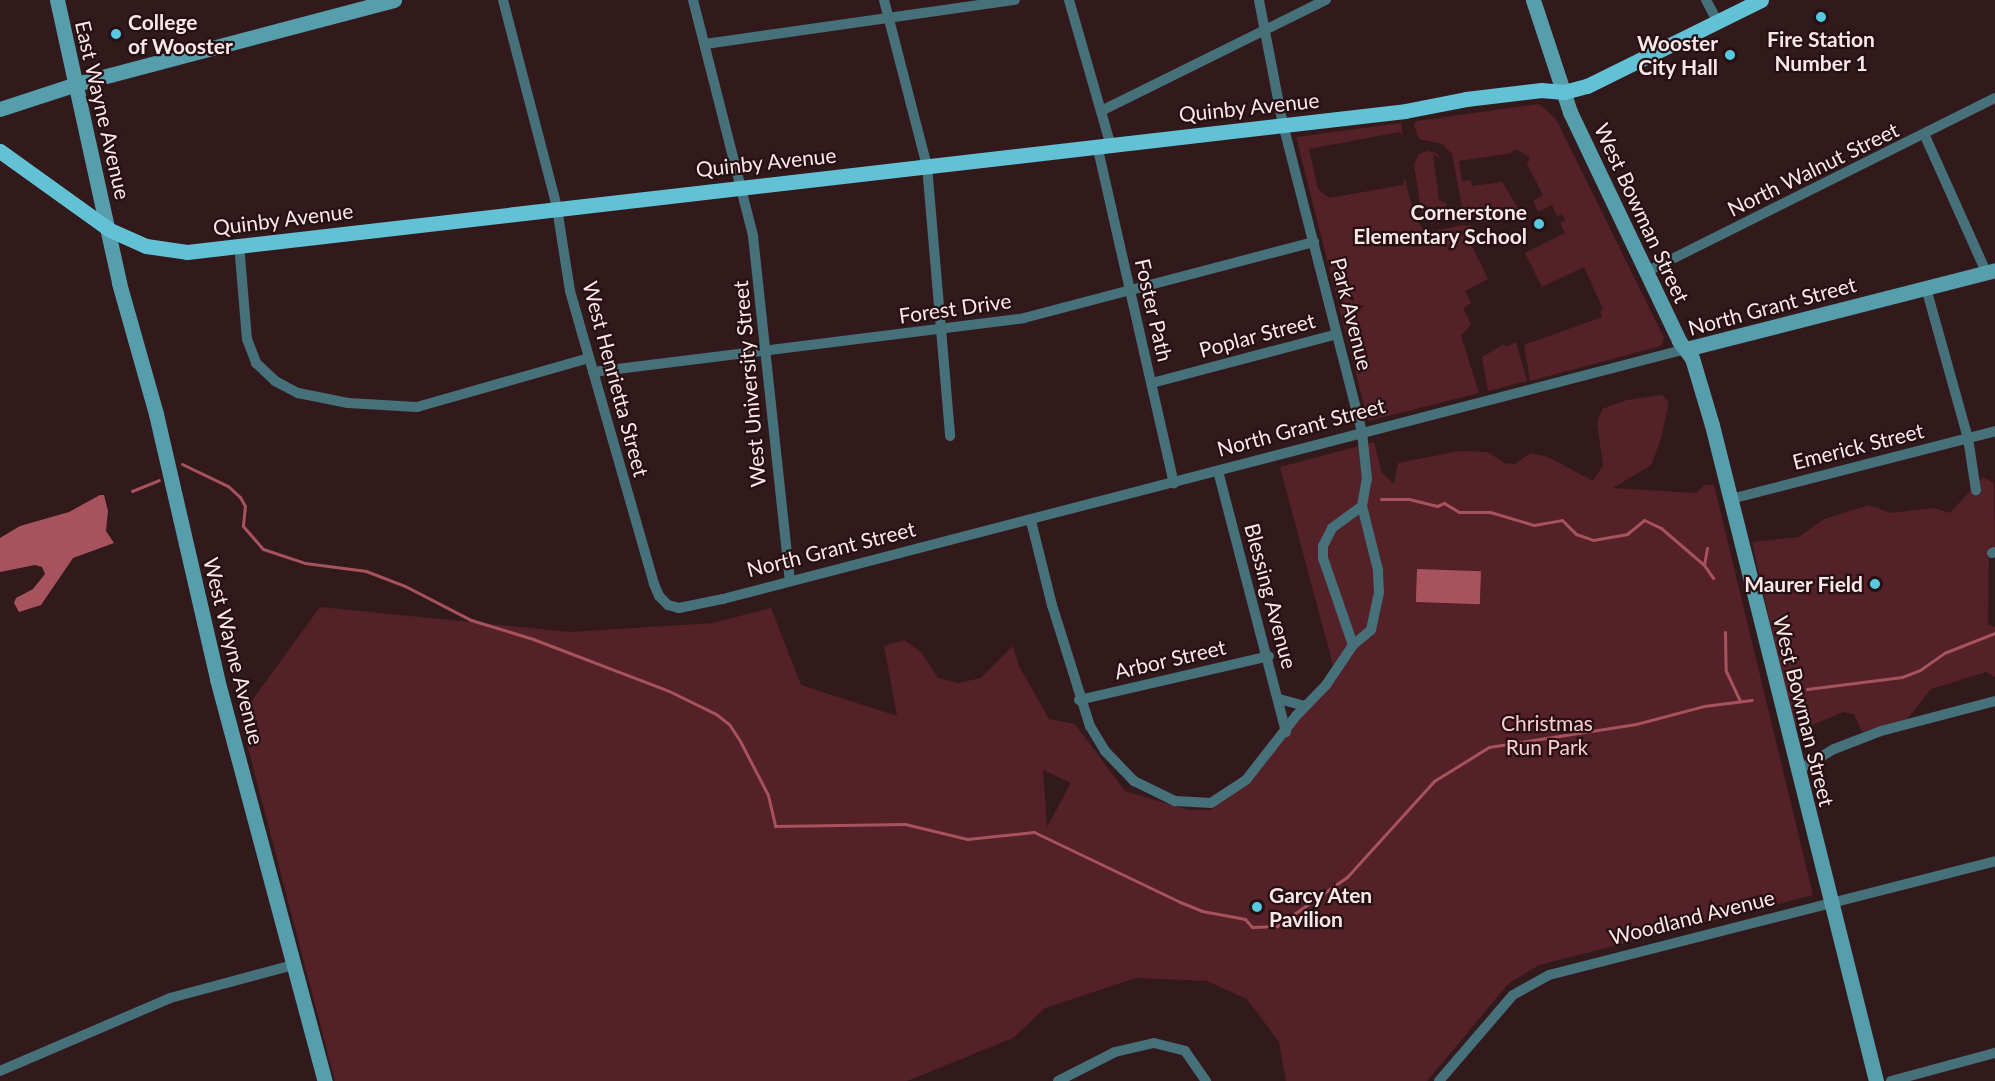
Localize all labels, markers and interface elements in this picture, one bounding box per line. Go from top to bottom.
place label: College of Wooster [128,9,233,59]
marker: Fire Station Number 1 [1814,10,1828,24]
street label: East Wayne Avenue [70,18,136,202]
place label: Fire Station Number 1 [1767,26,1875,76]
marker: College of Wooster [109,27,123,41]
place label: Wooster City Hall [1637,30,1718,80]
marker: Wooster City Hall [1723,48,1737,62]
street label: Quinby Avenue [1177,87,1321,127]
street label: North Walnut Street [1723,117,1903,221]
street label: West Bowman Street [1589,119,1695,307]
street label: Quinby Avenue [694,142,838,182]
street label: Quinby Avenue [211,198,355,240]
place label: Cornerstone Elementary School [1353,199,1527,249]
marker: Cornerstone Elementary School [1532,217,1546,231]
street label: Park Avenue [1326,255,1378,373]
street label: Foster Path [1130,256,1178,364]
street label: North Grant Street [1685,271,1859,341]
street label: West Henrietta Street [578,279,654,479]
street label: West University Street [727,279,771,489]
street label: Forest Drive [897,288,1013,328]
street label: Poplar Street [1196,307,1318,363]
street label: North Grant Street [1214,392,1388,462]
street label: Emerick Street [1790,418,1926,474]
street label: North Grant Street [744,516,918,582]
street label: Blessing Avenue [1239,520,1303,672]
street label: West Wayne Avenue [198,554,270,748]
place label: Maurer Field [1744,571,1863,597]
marker: Maurer Field [1868,577,1882,591]
street label: West Bowman Street [1768,613,1840,809]
street label: Arbor Street [1112,634,1228,684]
park label: Christmas Run Park [1501,710,1593,760]
place label: Garcy Aten Pavilion [1269,882,1373,932]
street label: Woodland Avenue [1607,884,1777,950]
marker: Garcy Aten Pavilion [1250,900,1264,914]

